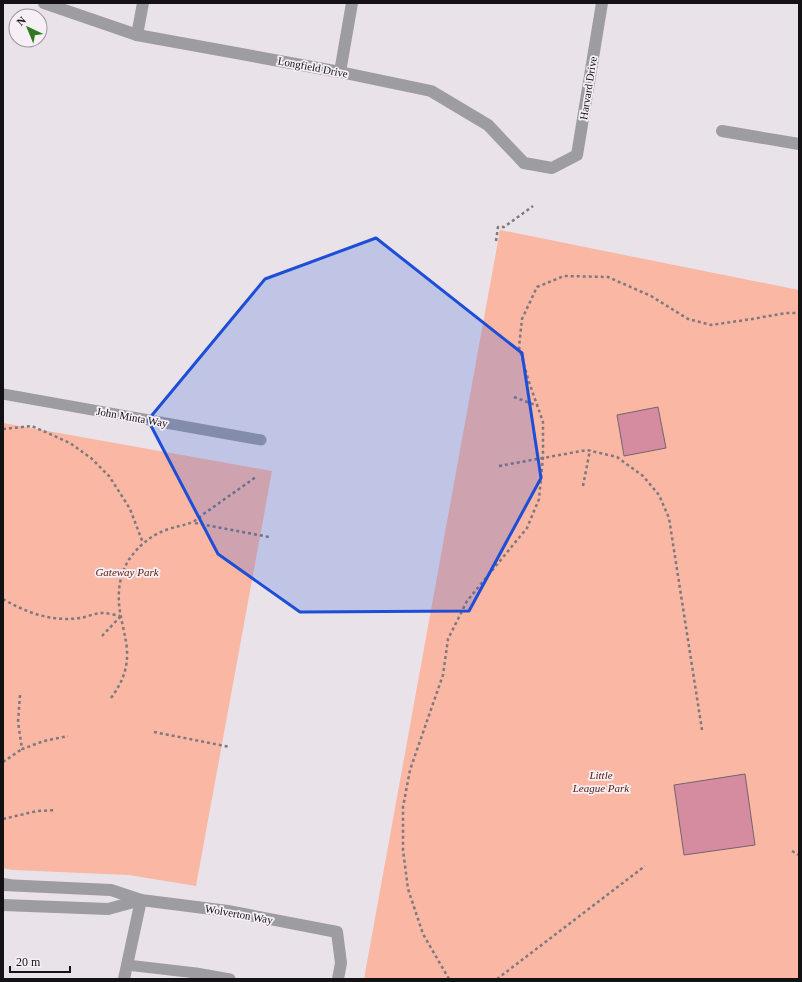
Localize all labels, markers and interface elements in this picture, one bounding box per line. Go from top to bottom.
north arrow [8,8,48,48]
text: N [14,14,28,28]
street label: Longfield Drive [277,54,349,80]
street label: Harvard Drive [577,55,599,120]
street label: John Minta Way [95,405,169,429]
park label: Gateway Park [95,566,160,578]
park label: Little League Park [572,769,630,794]
street label: Wolverton Way [204,902,274,926]
scale bar [10,948,70,974]
text: 20 m [16,955,41,969]

